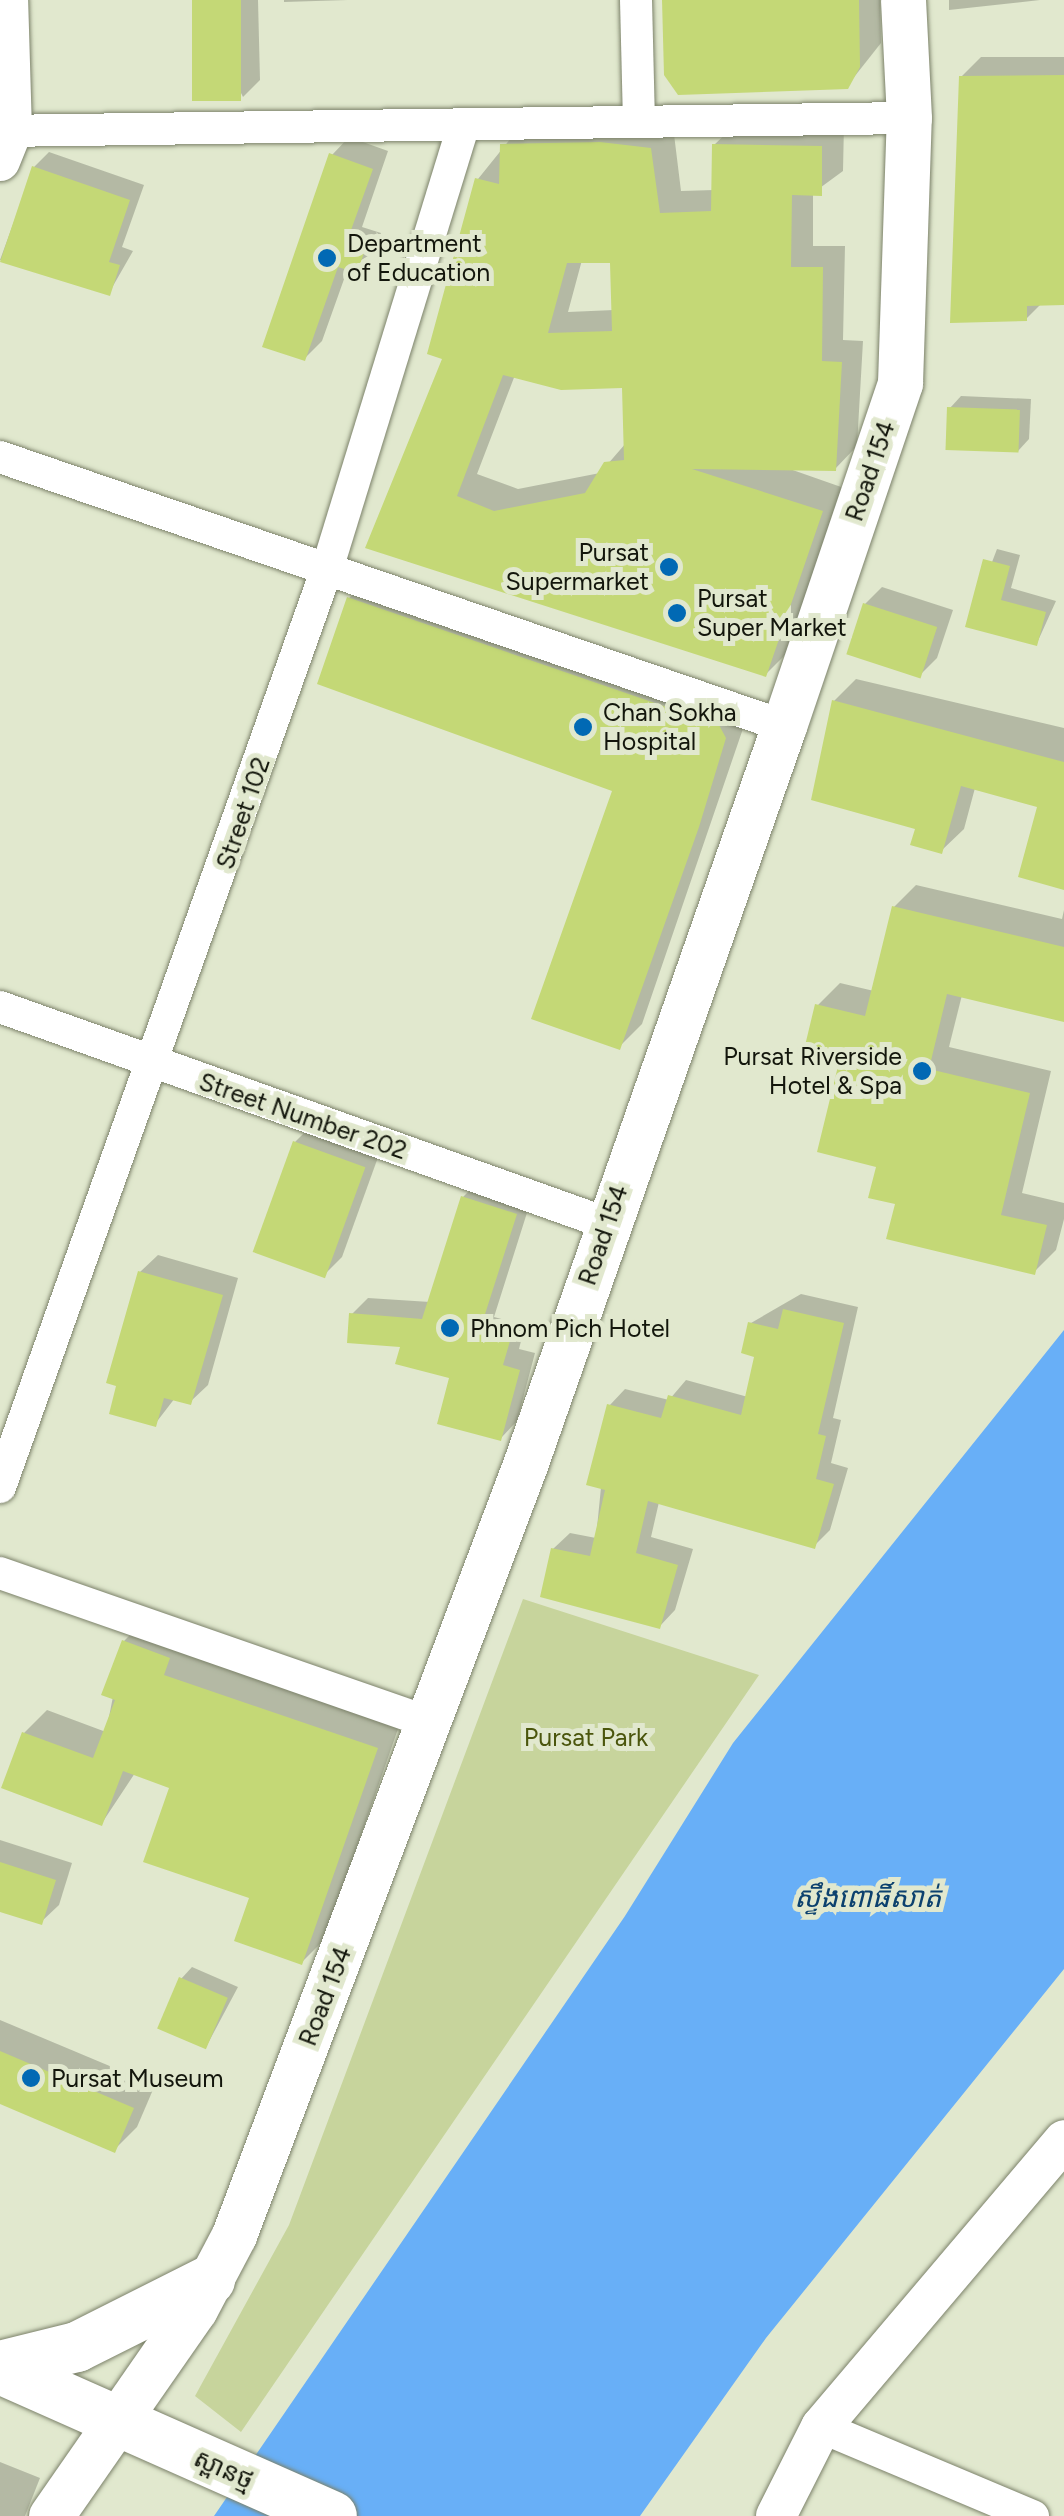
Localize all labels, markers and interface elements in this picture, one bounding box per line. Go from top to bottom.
place label: Department of Education [347,229,490,288]
marker: Department of Education [316,247,338,269]
street label: Road 154 [839,417,901,525]
place label: Pursat Supermarket [505,538,649,597]
marker: Pursat Supermarket [658,556,680,578]
place label: Pursat Super Market [697,584,847,643]
marker: Pursat Super Market [666,602,688,624]
place label: Chan Sokha Hospital [603,698,737,757]
marker: Chan Sokha Hospital [572,716,594,738]
street label: Street 102 [210,753,276,873]
place label: Pursat Riverside Hotel & Spa [723,1042,902,1101]
marker: Pursat Riverside Hotel & Spa [911,1060,933,1082]
street label: Street Number 202 [195,1066,411,1166]
street label: Road 154 [572,1181,634,1289]
place label: Phnom Pich Hotel [470,1313,670,1343]
marker: Phnom Pich Hotel [439,1317,461,1339]
park label: Pursat Park [524,1722,648,1752]
water label: ស្ទឹងពោធិ៍សាត់ [794,1880,942,1914]
street label: Road 154 [292,1942,358,2050]
place label: Pursat Museum [51,2063,223,2093]
marker: Pursat Museum [20,2067,42,2089]
street label: ស្ពានថ្ម [190,2443,258,2495]

